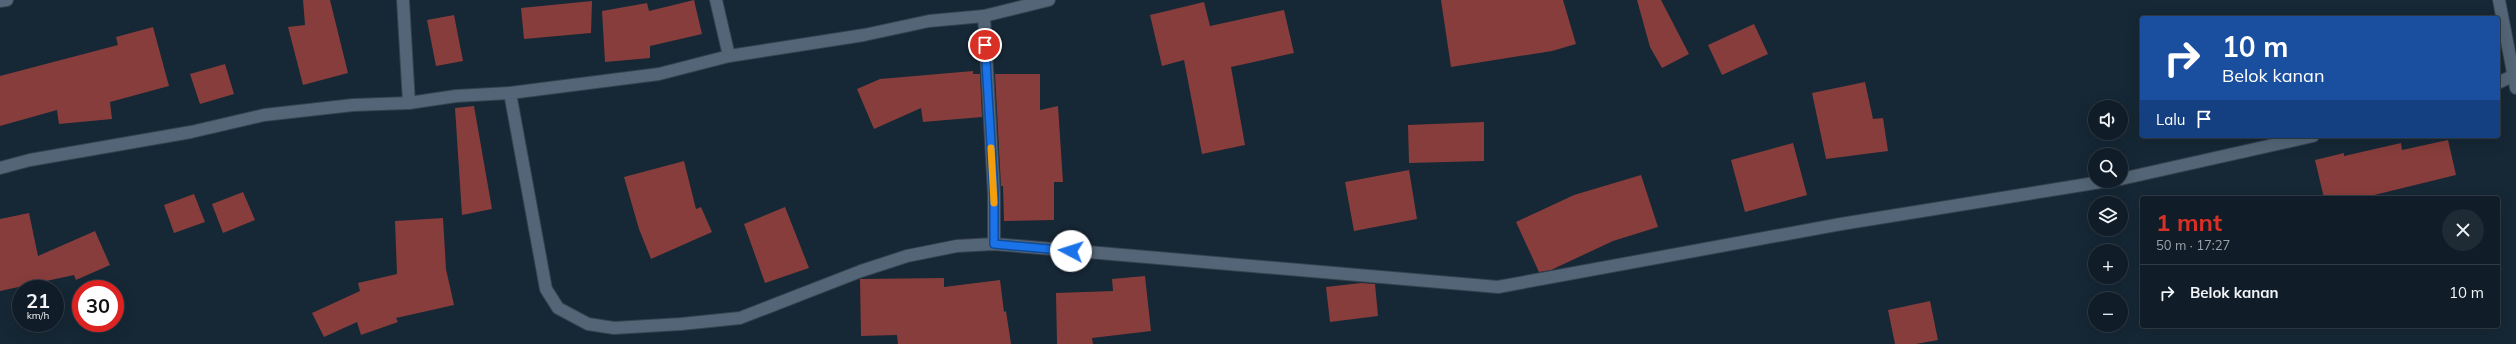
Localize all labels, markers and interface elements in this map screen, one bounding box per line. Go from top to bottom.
pin [968,28,1002,62]
text: 10 m [2222,29,2288,64]
icon: right [2156,32,2208,84]
icon: arrive [974,34,996,56]
text: Belok kanan [2222,64,2324,87]
map controls [2088,100,2128,332]
button: sound [2088,100,2128,140]
icon: arrive [2193,108,2215,130]
text: Lalu [2156,110,2185,129]
button: search [2088,148,2128,188]
button: layers [2088,196,2128,236]
text: 1 mnt [2156,207,2222,237]
button: close [2442,209,2484,251]
position arrow [1050,230,1092,272]
text: 50 m · 17:27 [2156,237,2230,253]
button: + [2088,244,2128,284]
speed limit sign: 30 [72,280,124,332]
icon: right [2156,282,2178,304]
text: Belok kanan [2190,283,2279,302]
text: 10 m [2449,283,2484,302]
text: 21 [26,288,50,313]
button: − [2088,292,2128,332]
text: km/h [27,309,49,322]

